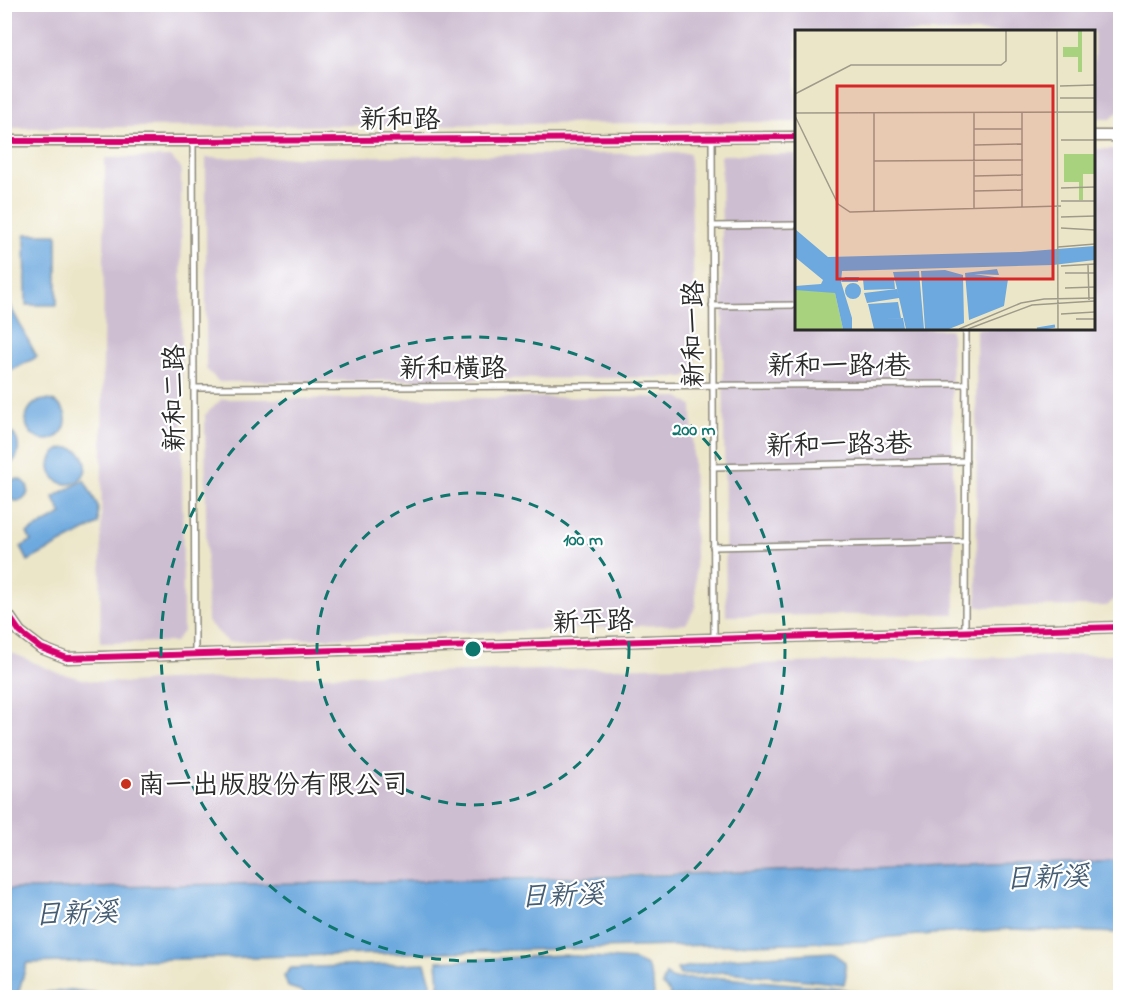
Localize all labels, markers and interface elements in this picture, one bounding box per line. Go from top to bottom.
inset map [795,30,1095,330]
street label: 新和路 [360,102,441,141]
street label: 新和一路 [676,280,715,388]
street label: 新和二路 [157,344,196,452]
street label: 新和一路1巷 [767,348,911,387]
street label: 新和橫路 [399,351,507,390]
text: 200 m [672,418,716,444]
street label: 新和一路3巷 [766,426,912,467]
text: 100 m [563,528,603,554]
street label: 新平路 [552,603,634,644]
centre of rings [463,639,483,659]
place label: 南一出版股份有限公司 [138,767,408,806]
marker: 南一出版股份有限公司 [119,777,133,791]
water label: 日新溪 [1004,857,1092,901]
water label: 日新溪 [519,875,607,919]
water label: 日新溪 [33,893,121,937]

